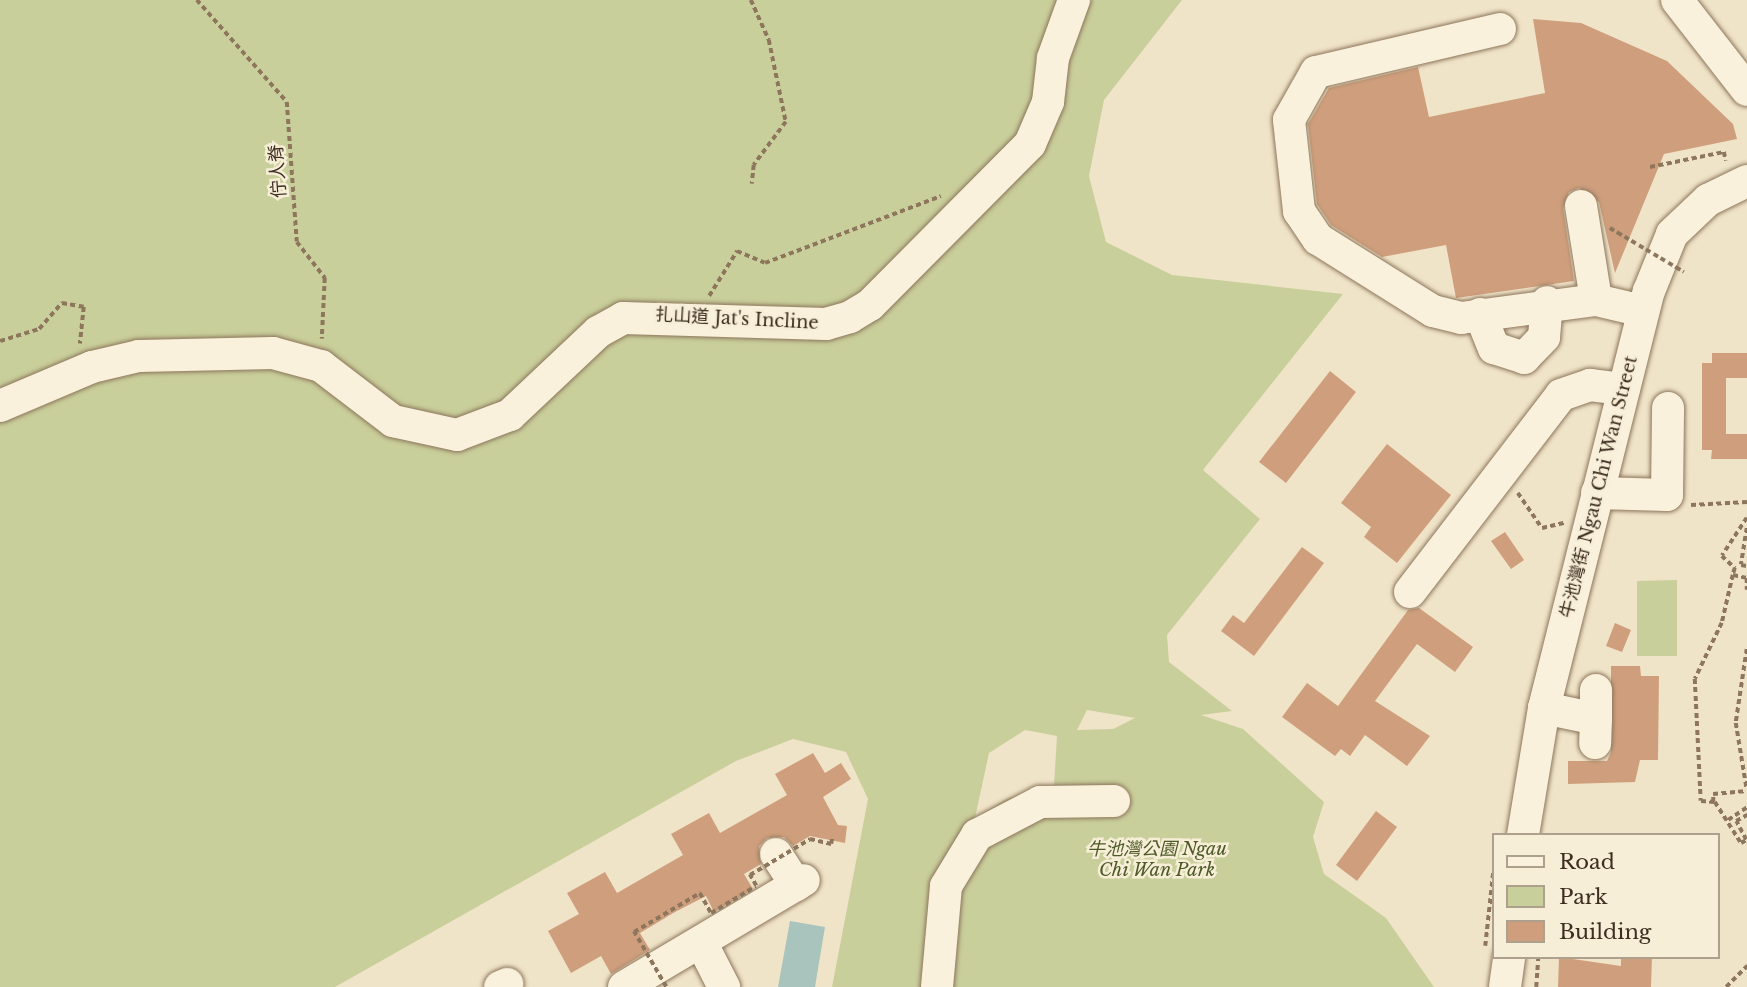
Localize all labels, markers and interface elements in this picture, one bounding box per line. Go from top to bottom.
street label: 佇人脊 [265,143,291,199]
street label: 扎山道 Jat's Incline [655,304,819,334]
street label: 牛池灣街 Ngau Chi Wan Street [1556,353,1642,621]
legend [1492,833,1719,959]
park label: 牛池灣公園 Ngau Chi Wan Park [1087,839,1227,882]
text: Road [1559,849,1615,875]
text: Park [1559,884,1608,910]
text: Building [1559,919,1651,945]

